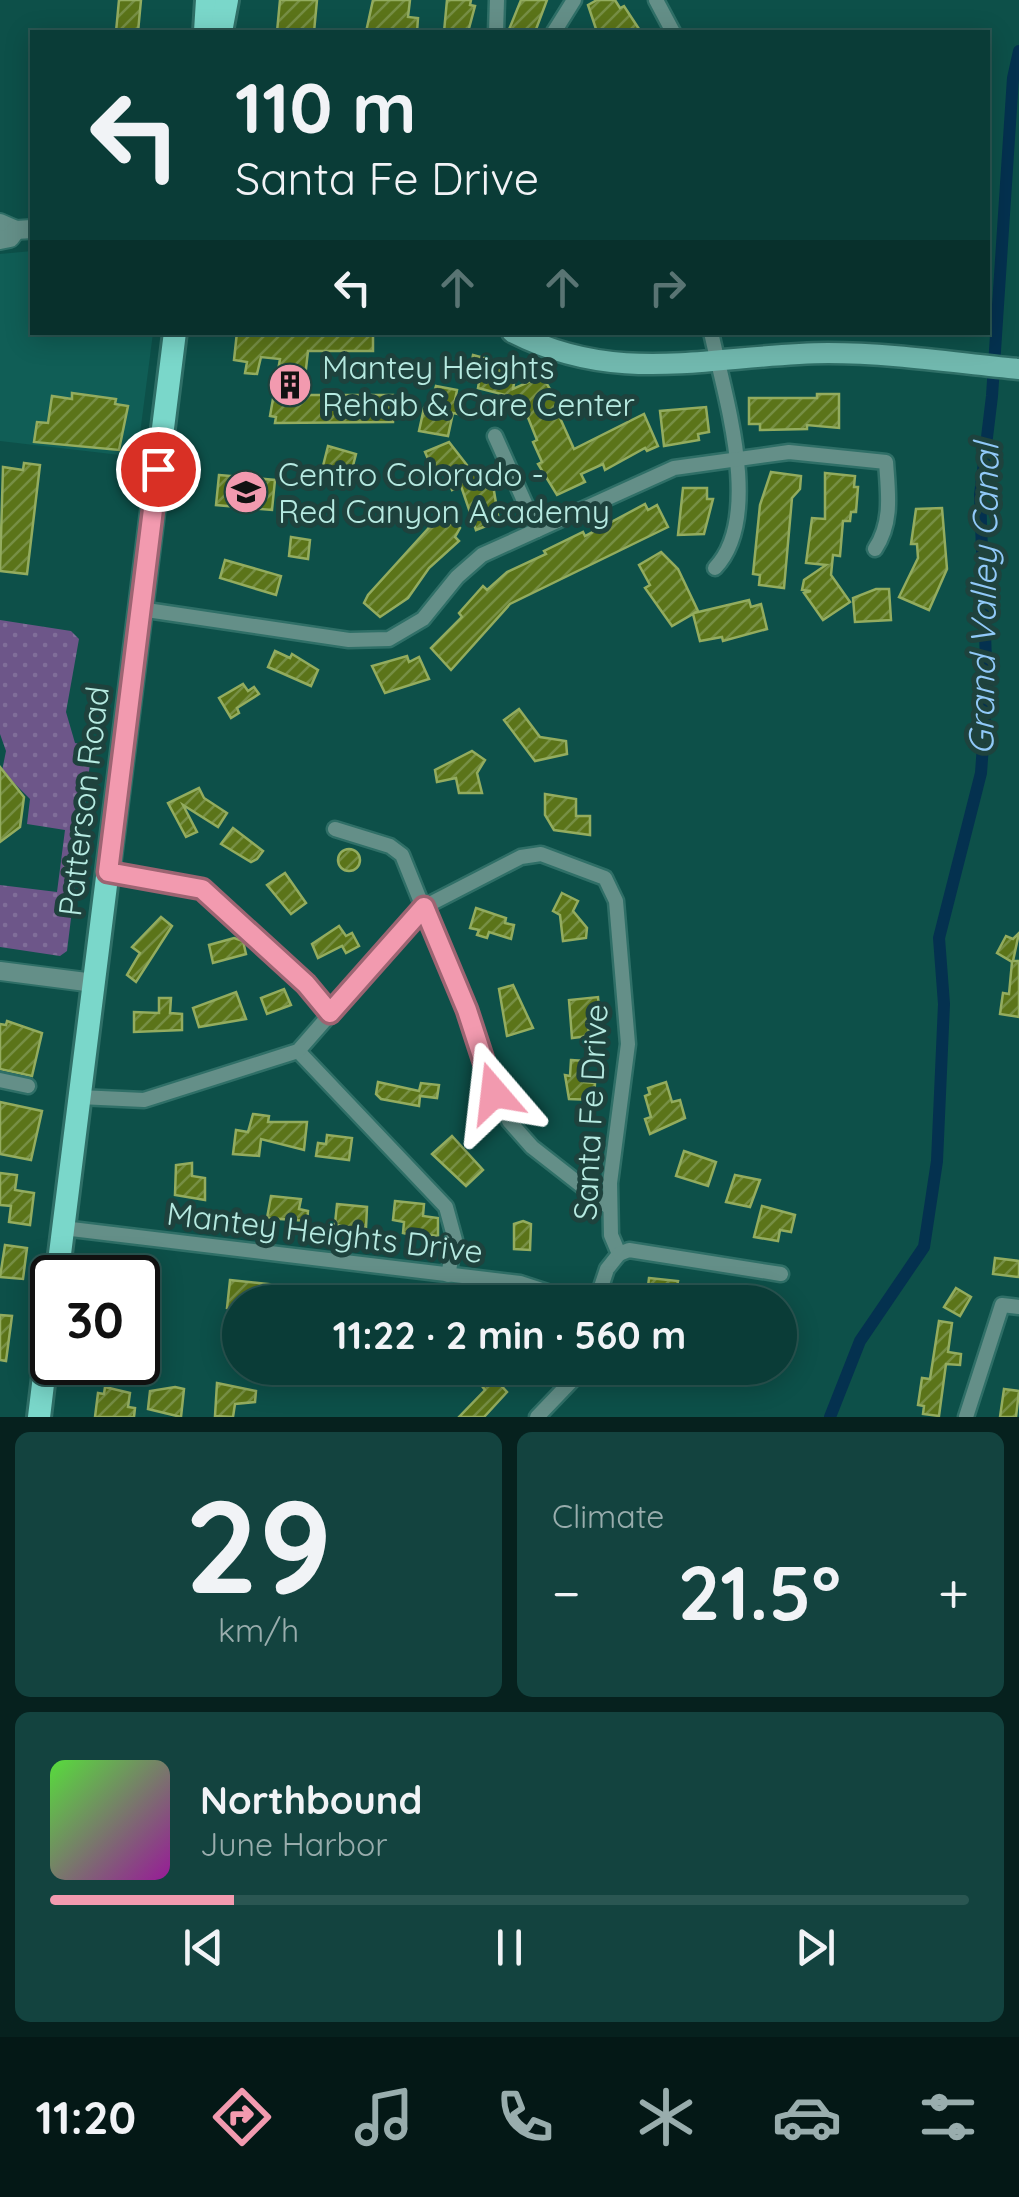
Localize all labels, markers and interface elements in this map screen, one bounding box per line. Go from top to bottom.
text: 110 m [235,63,417,151]
icon: left [70,70,200,200]
text: Santa Fe Drive [235,150,539,206]
icon: left [325,260,380,315]
icon: ahead [430,260,485,315]
icon: ahead [535,260,590,315]
icon: right [640,260,695,315]
place label: Mantey Heights Rehab & Care Center [322,347,635,424]
building icon: Mantey Heights Rehab & Care Center [267,362,313,408]
pin [116,427,201,512]
water label: Grand Valley Canal [958,439,1008,755]
icon: arrive [131,442,186,497]
place label: Centro Colorado - Red Canyon Academy [278,454,610,531]
school or university icon: Centro Colorado - Red Canyon Academy [223,469,269,515]
street label: Patterson Road [49,684,117,918]
street label: Santa Fe Drive [564,1003,616,1221]
position arrow [442,1041,546,1145]
street label: Mantey Heights Drive [165,1193,485,1271]
speed limit sign: 30 [30,1255,160,1385]
text: 11:22 · 2 min · 560 m [333,1311,686,1359]
text: 29 [185,1463,332,1626]
text: Climate [552,1496,664,1536]
text: 21.5° [678,1545,841,1639]
text: − [552,1558,581,1627]
text: + [938,1558,969,1627]
text: km/h [218,1610,299,1650]
text: Northbound [200,1776,422,1824]
text: June Harbor [200,1824,388,1864]
icon: previous [176,1920,231,1975]
icon: pause [482,1920,537,1975]
icon: next [788,1920,843,1975]
icon: directions [207,2082,277,2152]
icon: music [349,2082,419,2152]
icon: phone [490,2082,560,2152]
icon: climate [631,2082,701,2152]
icon: car [772,2082,842,2152]
icon: filters [913,2082,983,2152]
text: 11:20 [36,2089,136,2145]

